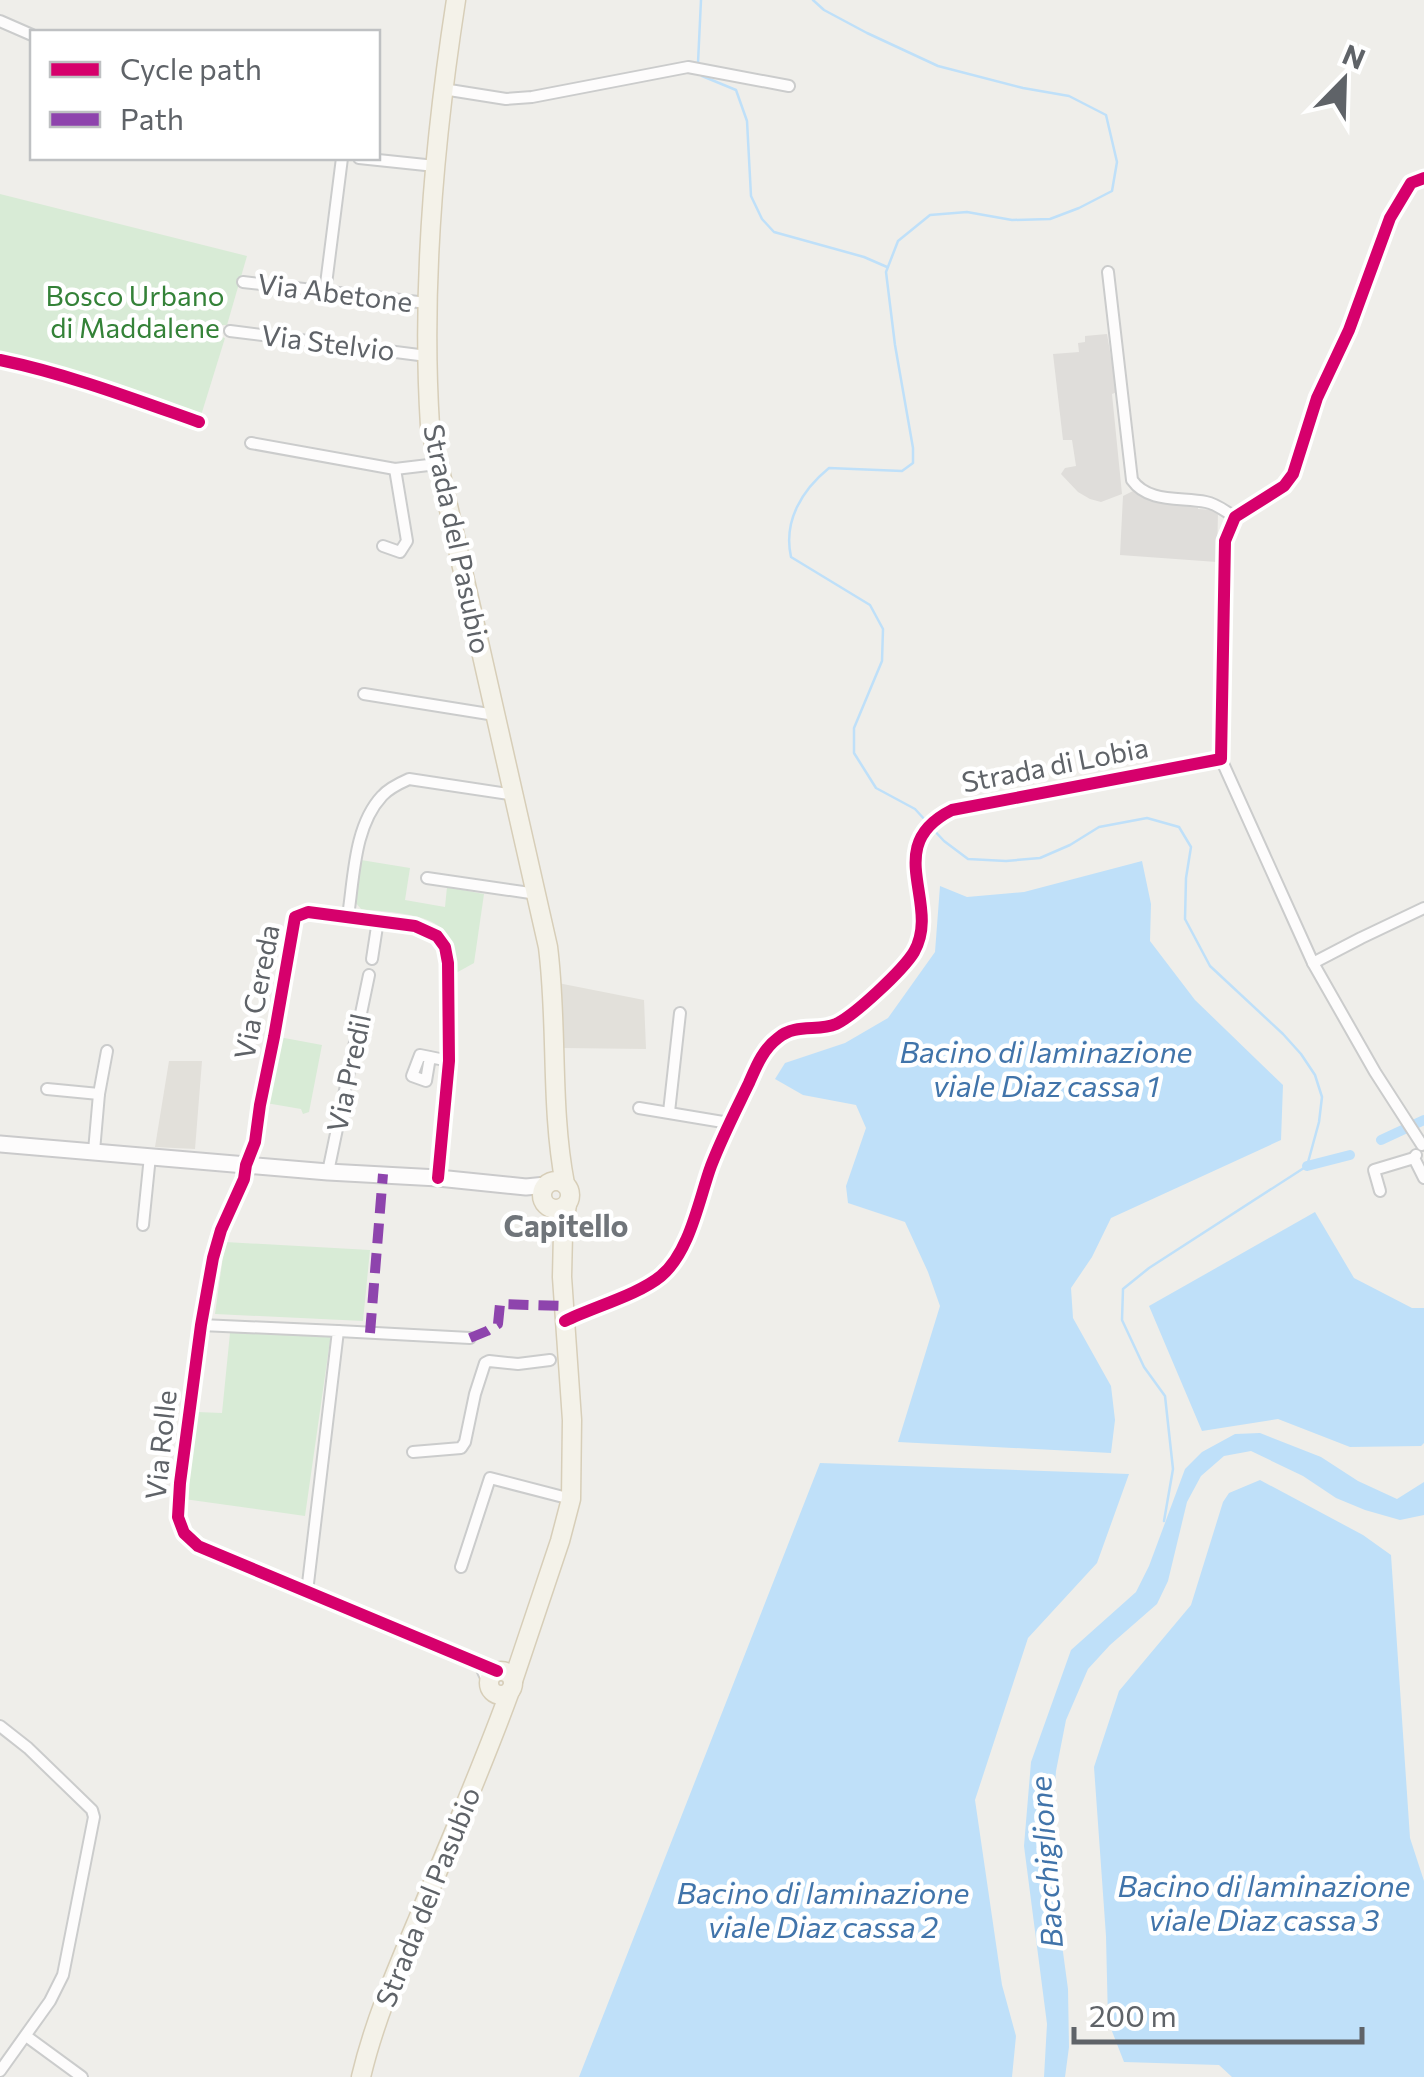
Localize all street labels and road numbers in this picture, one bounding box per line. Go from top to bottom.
street label: Via Abetone [256,266,414,318]
street label: Via Stelvio [260,317,397,367]
street label: Strada del Pasubio [417,421,499,657]
street label: Strada di Lobia [959,729,1151,799]
street label: Via Cereda [226,921,286,1062]
street label: Via Predil [319,1011,377,1135]
street label: Via Rolle [137,1388,183,1501]
street label: Strada del Pasubio [368,1782,487,2011]

